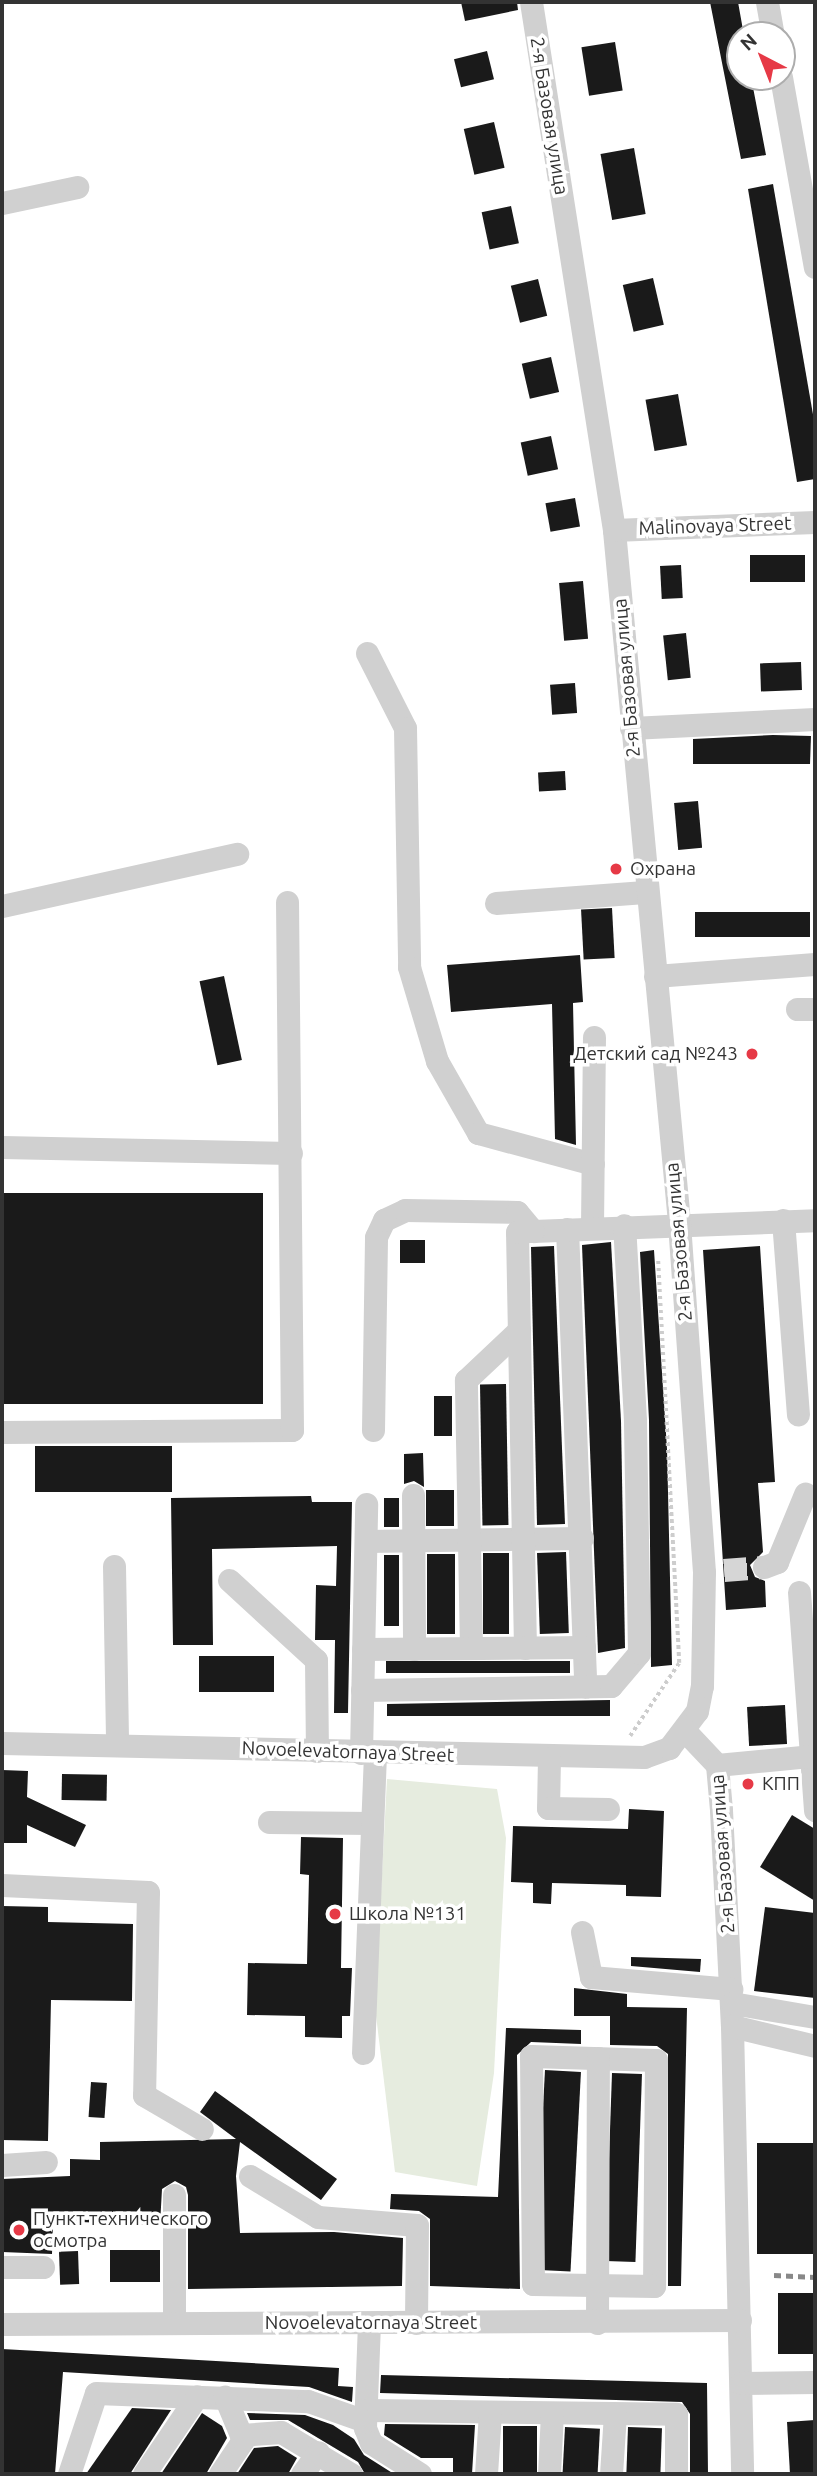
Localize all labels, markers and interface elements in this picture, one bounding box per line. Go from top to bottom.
north arrow [726,21,796,91]
text: N [736,29,761,55]
street label: 2-я Базовая улица [525,36,573,196]
street label: Malinovaya Street [638,512,792,540]
street label: 2-я Базовая улица [609,598,645,758]
place label: Охрана [630,858,696,880]
marker: Охрана [608,861,624,877]
place label: Детский сад №243 [573,1043,738,1065]
marker: Детский сад №243 [744,1046,760,1062]
street label: 2-я Базовая улица [661,1162,697,1322]
street label: Novoelevatornaya Street [241,1737,455,1767]
place label: КПП [762,1773,800,1795]
street label: 2-я Базовая улица [706,1774,740,1934]
marker: КПП [740,1776,756,1792]
place label: Школа №131 [349,1903,466,1925]
marker: Школа №131 [327,1906,343,1922]
place label: Пункт технического осмотра [33,2208,208,2252]
marker: Пункт технического осмотра [11,2222,27,2238]
street label: Novoelevatornaya Street [265,2312,477,2334]

